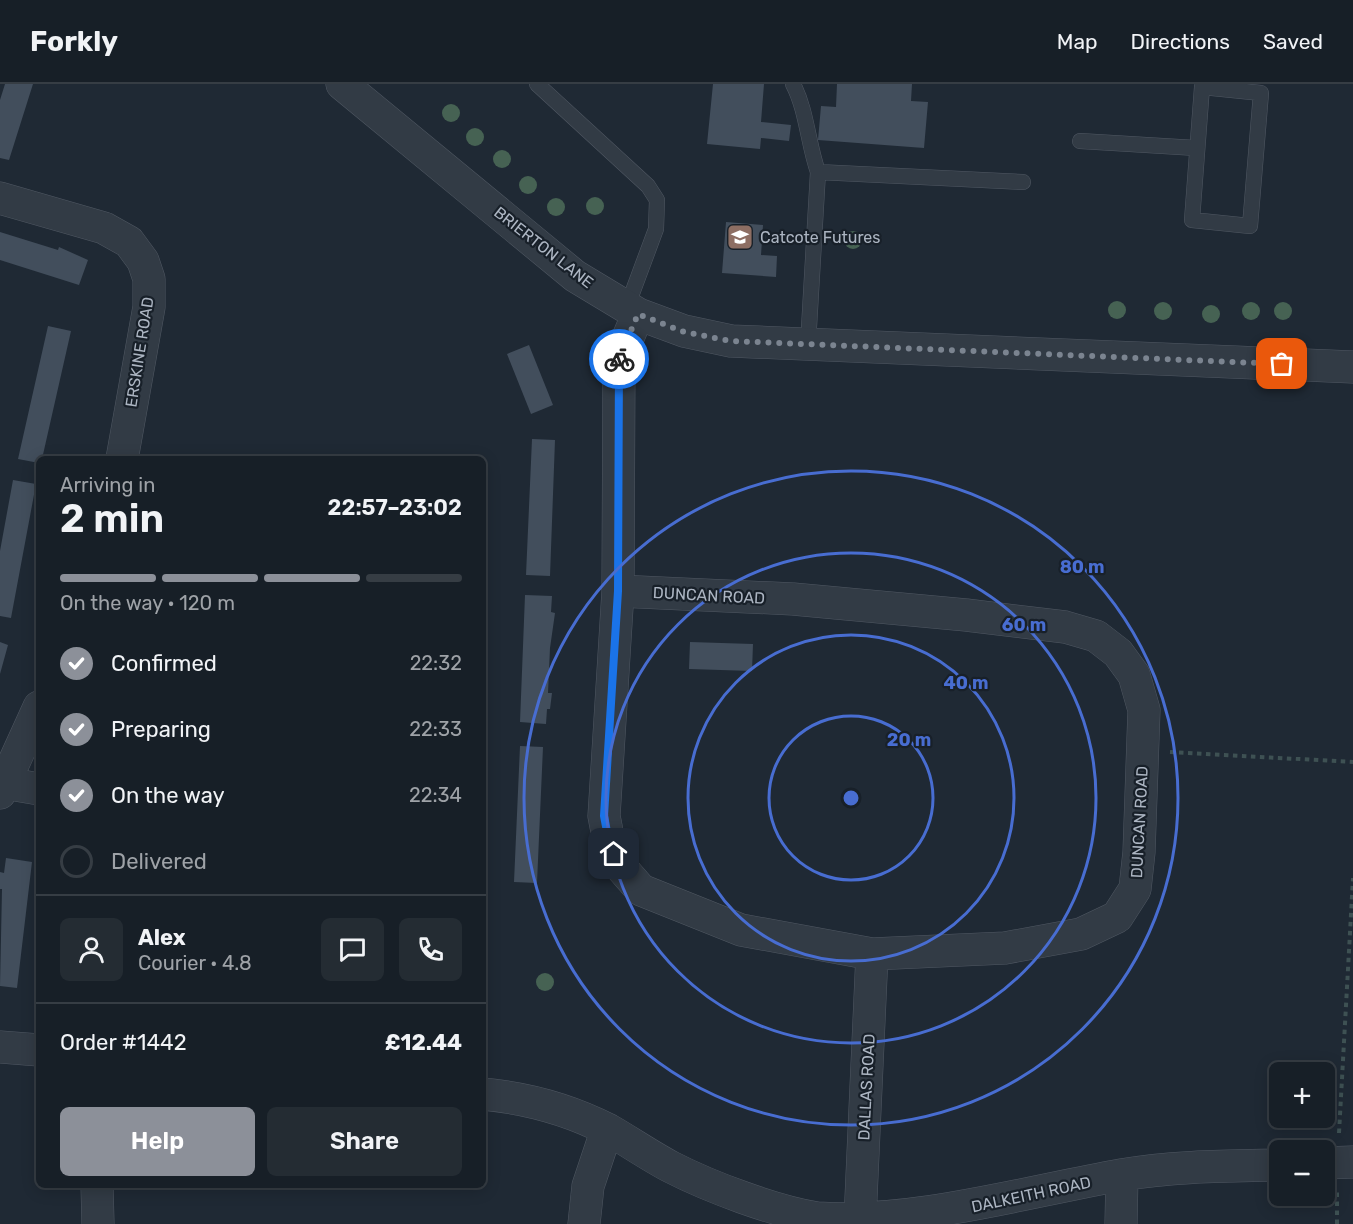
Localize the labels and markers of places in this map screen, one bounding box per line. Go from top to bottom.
school or university icon: Catcote Futures [725,222,755,252]
place label: Catcote Futures [760,228,880,247]
pin [1256,338,1307,389]
centre of rings [841,788,861,808]
pin [588,828,639,879]

